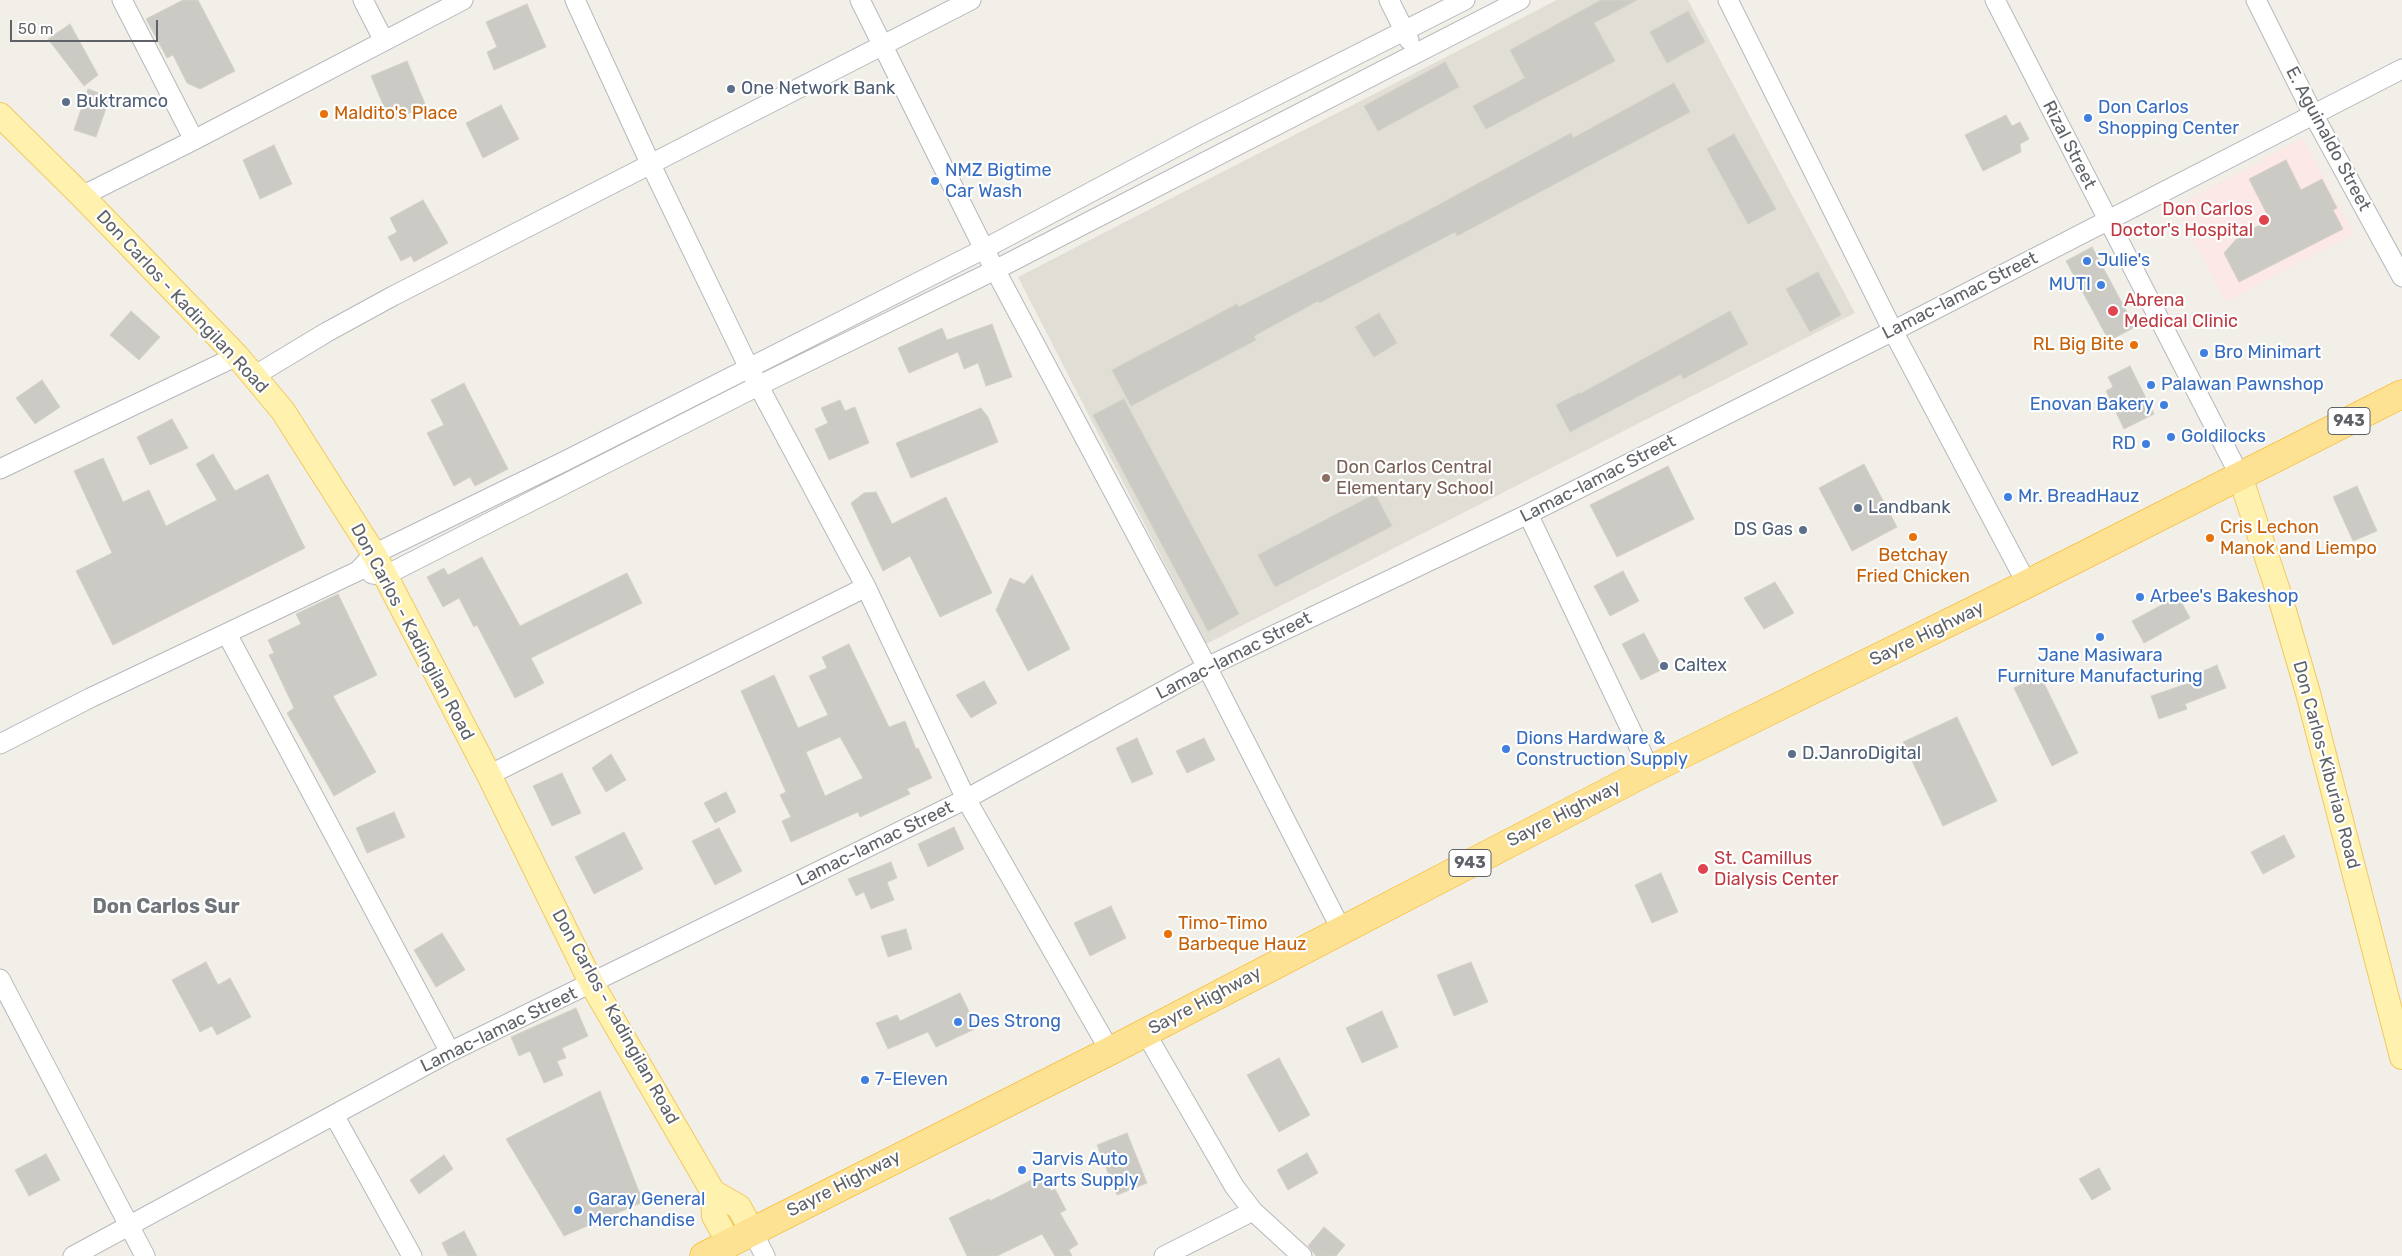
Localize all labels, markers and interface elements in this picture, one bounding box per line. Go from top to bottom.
scale bar [12,10,160,42]
text: 50 m [18,20,53,38]
street label: E. Aguinaldo Street [2281,63,2375,215]
place label: One Network Bank [741,78,895,100]
marker: One Network Bank [725,83,737,95]
place label: Buktramco [76,91,168,113]
marker: Buktramco [60,96,72,108]
street label: Rizal Street [2038,97,2100,193]
place label: Don Carlos Shopping Center [2098,97,2239,140]
place label: Maldito's Place [334,103,458,125]
marker: Maldito's Place [318,108,330,120]
marker: Don Carlos Shopping Center [2082,112,2094,124]
place label: NMZ Bigtime Car Wash [945,160,1052,202]
marker: NMZ Bigtime Car Wash [929,175,941,187]
place label: Don Carlos Doctor's Hospital [2110,199,2253,242]
street label: Don Carlos - Kadingilan Road [92,206,272,398]
marker: Don Carlos Doctor's Hospital [2257,213,2271,227]
street label: Lamac-lamac Street [1879,247,2041,345]
place label: Julie's [2097,250,2150,272]
marker: Julie's [2081,255,2093,267]
place label: MUTI [2049,274,2091,296]
marker: MUTI [2095,279,2107,291]
place label: Abrena Medical Clinic [2124,290,2238,332]
marker: Abrena Medical Clinic [2106,304,2120,318]
place label: RL Big Bite [2033,334,2124,356]
marker: RL Big Bite [2128,339,2140,351]
place label: Bro Minimart [2214,342,2321,364]
marker: Bro Minimart [2198,347,2210,359]
place label: Palawan Pawnshop [2161,374,2324,396]
marker: Palawan Pawnshop [2145,379,2157,391]
place label: Enovan Bakery [2030,394,2154,416]
marker: Enovan Bakery [2158,399,2170,411]
road number: 943 [2328,408,2370,434]
place label: Goldilocks [2181,426,2266,448]
street label: Lamac-lamac Street [1517,430,1679,528]
marker: Goldilocks [2165,431,2177,443]
place label: RD [2112,433,2136,455]
marker: RD [2140,438,2152,450]
place label: Don Carlos Central Elementary School [1336,457,1494,499]
marker: Don Carlos Central Elementary School [1320,472,1332,484]
place label: Mr. BreadHauz [2018,486,2139,508]
marker: Mr. BreadHauz [2002,491,2014,503]
place label: Landbank [1868,497,1951,519]
marker: Landbank [1852,502,1864,514]
place label: Cris Lechon Manok and Liempo [2220,517,2377,560]
place label: DS Gas [1734,519,1793,541]
street label: Don Carlos - Kadingilan Road [346,520,478,744]
marker: DS Gas [1797,524,1809,536]
marker: Betchay Fried Chicken [1907,531,1919,543]
marker: Cris Lechon Manok and Liempo [2204,532,2216,544]
place label: Betchay Fried Chicken [1856,545,1970,588]
place label: Arbee's Bakeshop [2150,586,2298,608]
marker: Arbee's Bakeshop [2134,591,2146,603]
street label: Sayre Highway [1866,597,1988,671]
street label: Lamac-lamac Street [1153,607,1315,705]
marker: Jane Masiwara Furniture Manufacturing [2094,631,2106,643]
place label: Jane Masiwara Furniture Manufacturing [1997,645,2203,688]
place label: Caltex [1674,655,1727,677]
street label: Don Carlos-Kiburiao Road [2288,659,2364,871]
marker: Caltex [1658,660,1670,672]
place label: Dions Hardware & Construction Supply [1516,728,1688,771]
marker: Dions Hardware & Construction Supply [1500,743,1512,755]
place label: D.JanroDigital [1802,743,1921,765]
marker: D.JanroDigital [1786,748,1798,760]
street label: Sayre Highway [1504,776,1624,852]
street label: Lamac-lamac Street [793,797,957,891]
place label: St. Camillus Dialysis Center [1714,848,1839,891]
road number: 943 [1449,850,1491,876]
marker: St. Camillus Dialysis Center [1696,862,1710,876]
district label: Don Carlos Sur [93,895,239,919]
street label: Don Carlos - Kadingilan Road [547,906,683,1128]
place label: Timo-Timo Barbeque Hauz [1178,913,1306,956]
marker: Timo-Timo Barbeque Hauz [1162,928,1174,940]
street label: Sayre Highway [1145,962,1265,1040]
street label: Lamac-lamac Street [417,983,581,1077]
place label: Des Strong [968,1011,1061,1033]
marker: Des Strong [952,1016,964,1028]
place label: 7-Eleven [875,1069,948,1091]
marker: 7-Eleven [859,1074,871,1086]
street label: Sayre Highway [784,1146,904,1222]
place label: Jarvis Auto Parts Supply [1032,1149,1139,1192]
marker: Jarvis Auto Parts Supply [1016,1164,1028,1176]
place label: Garay General Merchandise [588,1189,705,1232]
marker: Garay General Merchandise [572,1204,584,1216]

